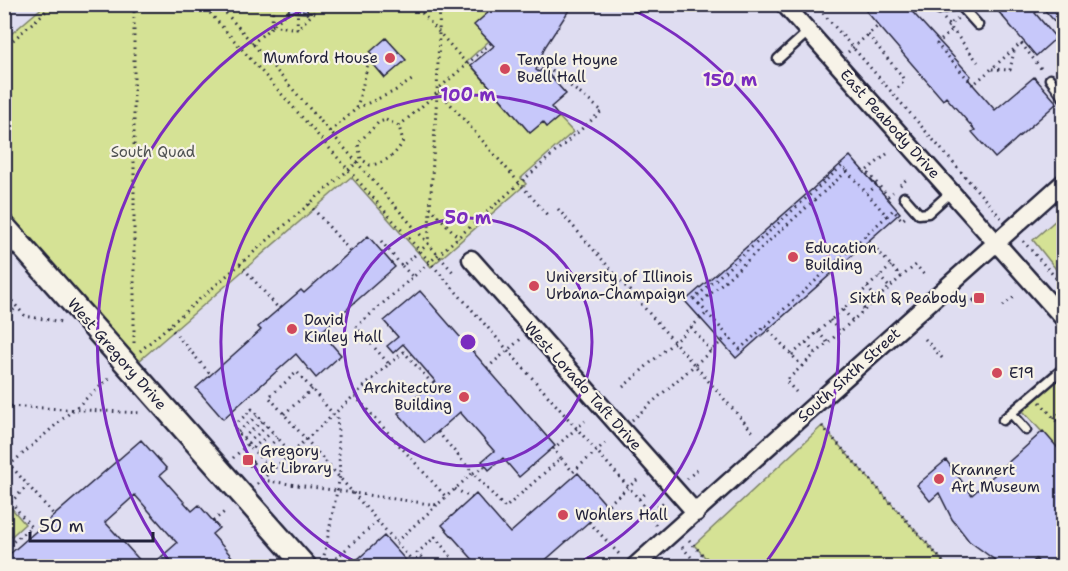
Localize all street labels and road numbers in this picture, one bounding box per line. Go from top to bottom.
street label: East Peabody Drive [835,65,945,183]
street label: West Gregory Drive [63,294,171,414]
street label: West Lorado Taft Drive [520,317,646,455]
street label: South Sixth Street [793,323,905,427]

